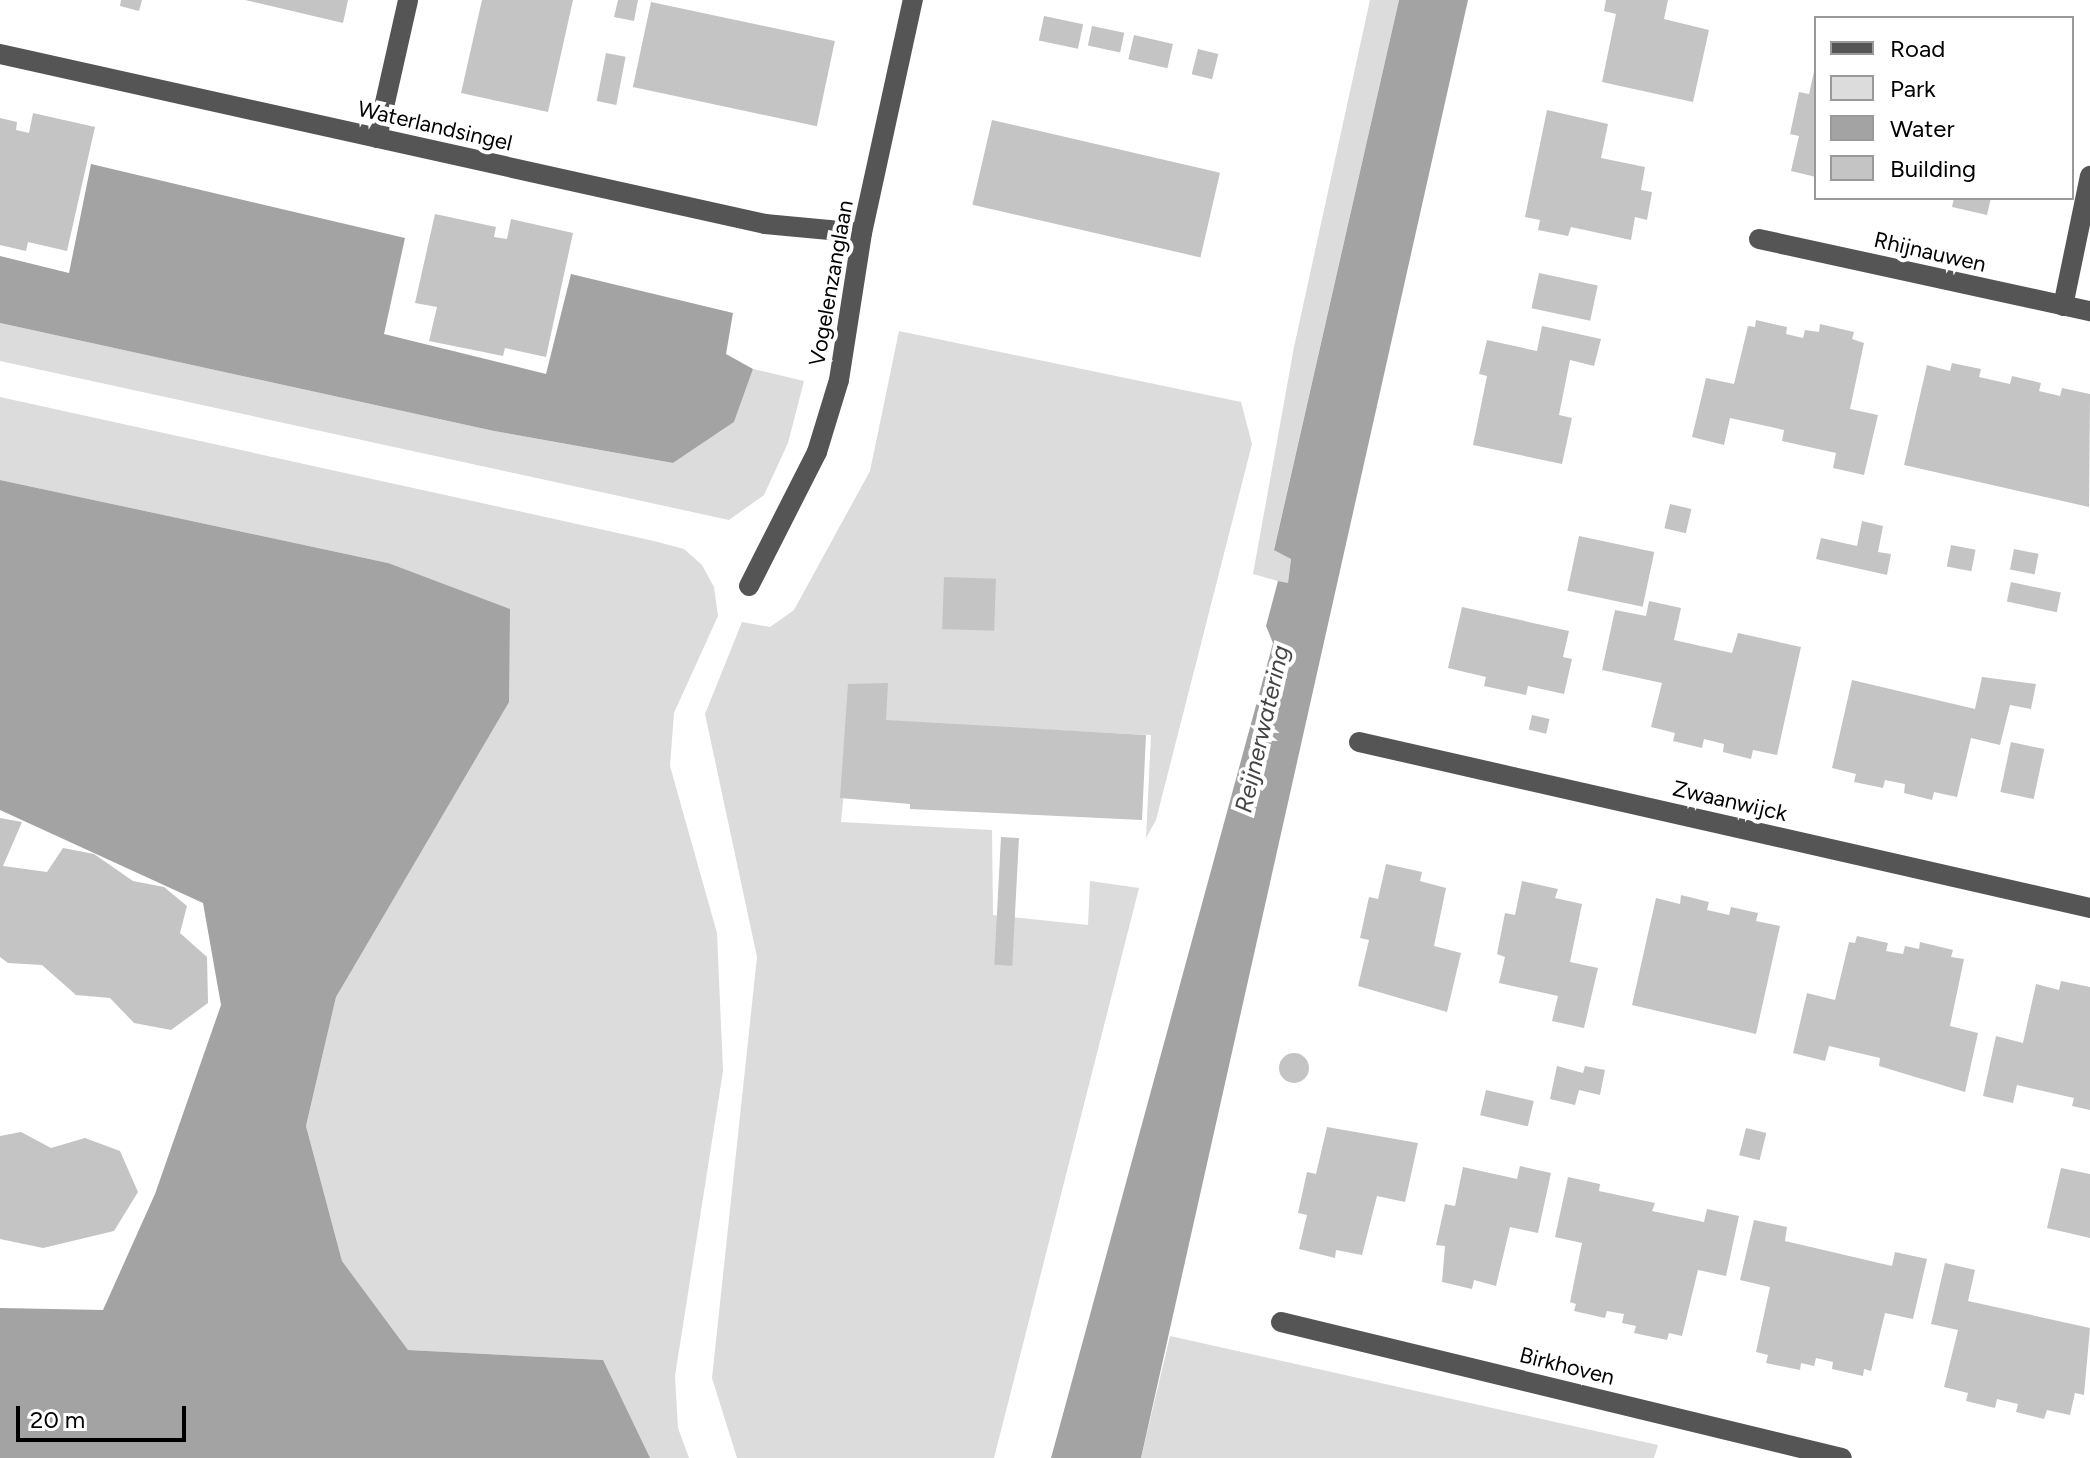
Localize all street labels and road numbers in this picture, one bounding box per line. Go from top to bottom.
street label: Waterlandsingel [355,95,515,157]
street label: Vogelenzanglaan [803,198,859,368]
street label: Rhijnauwen [1871,226,1989,278]
street label: Zwaanwijck [1670,775,1790,827]
street label: Birkhoven [1517,1341,1617,1391]

